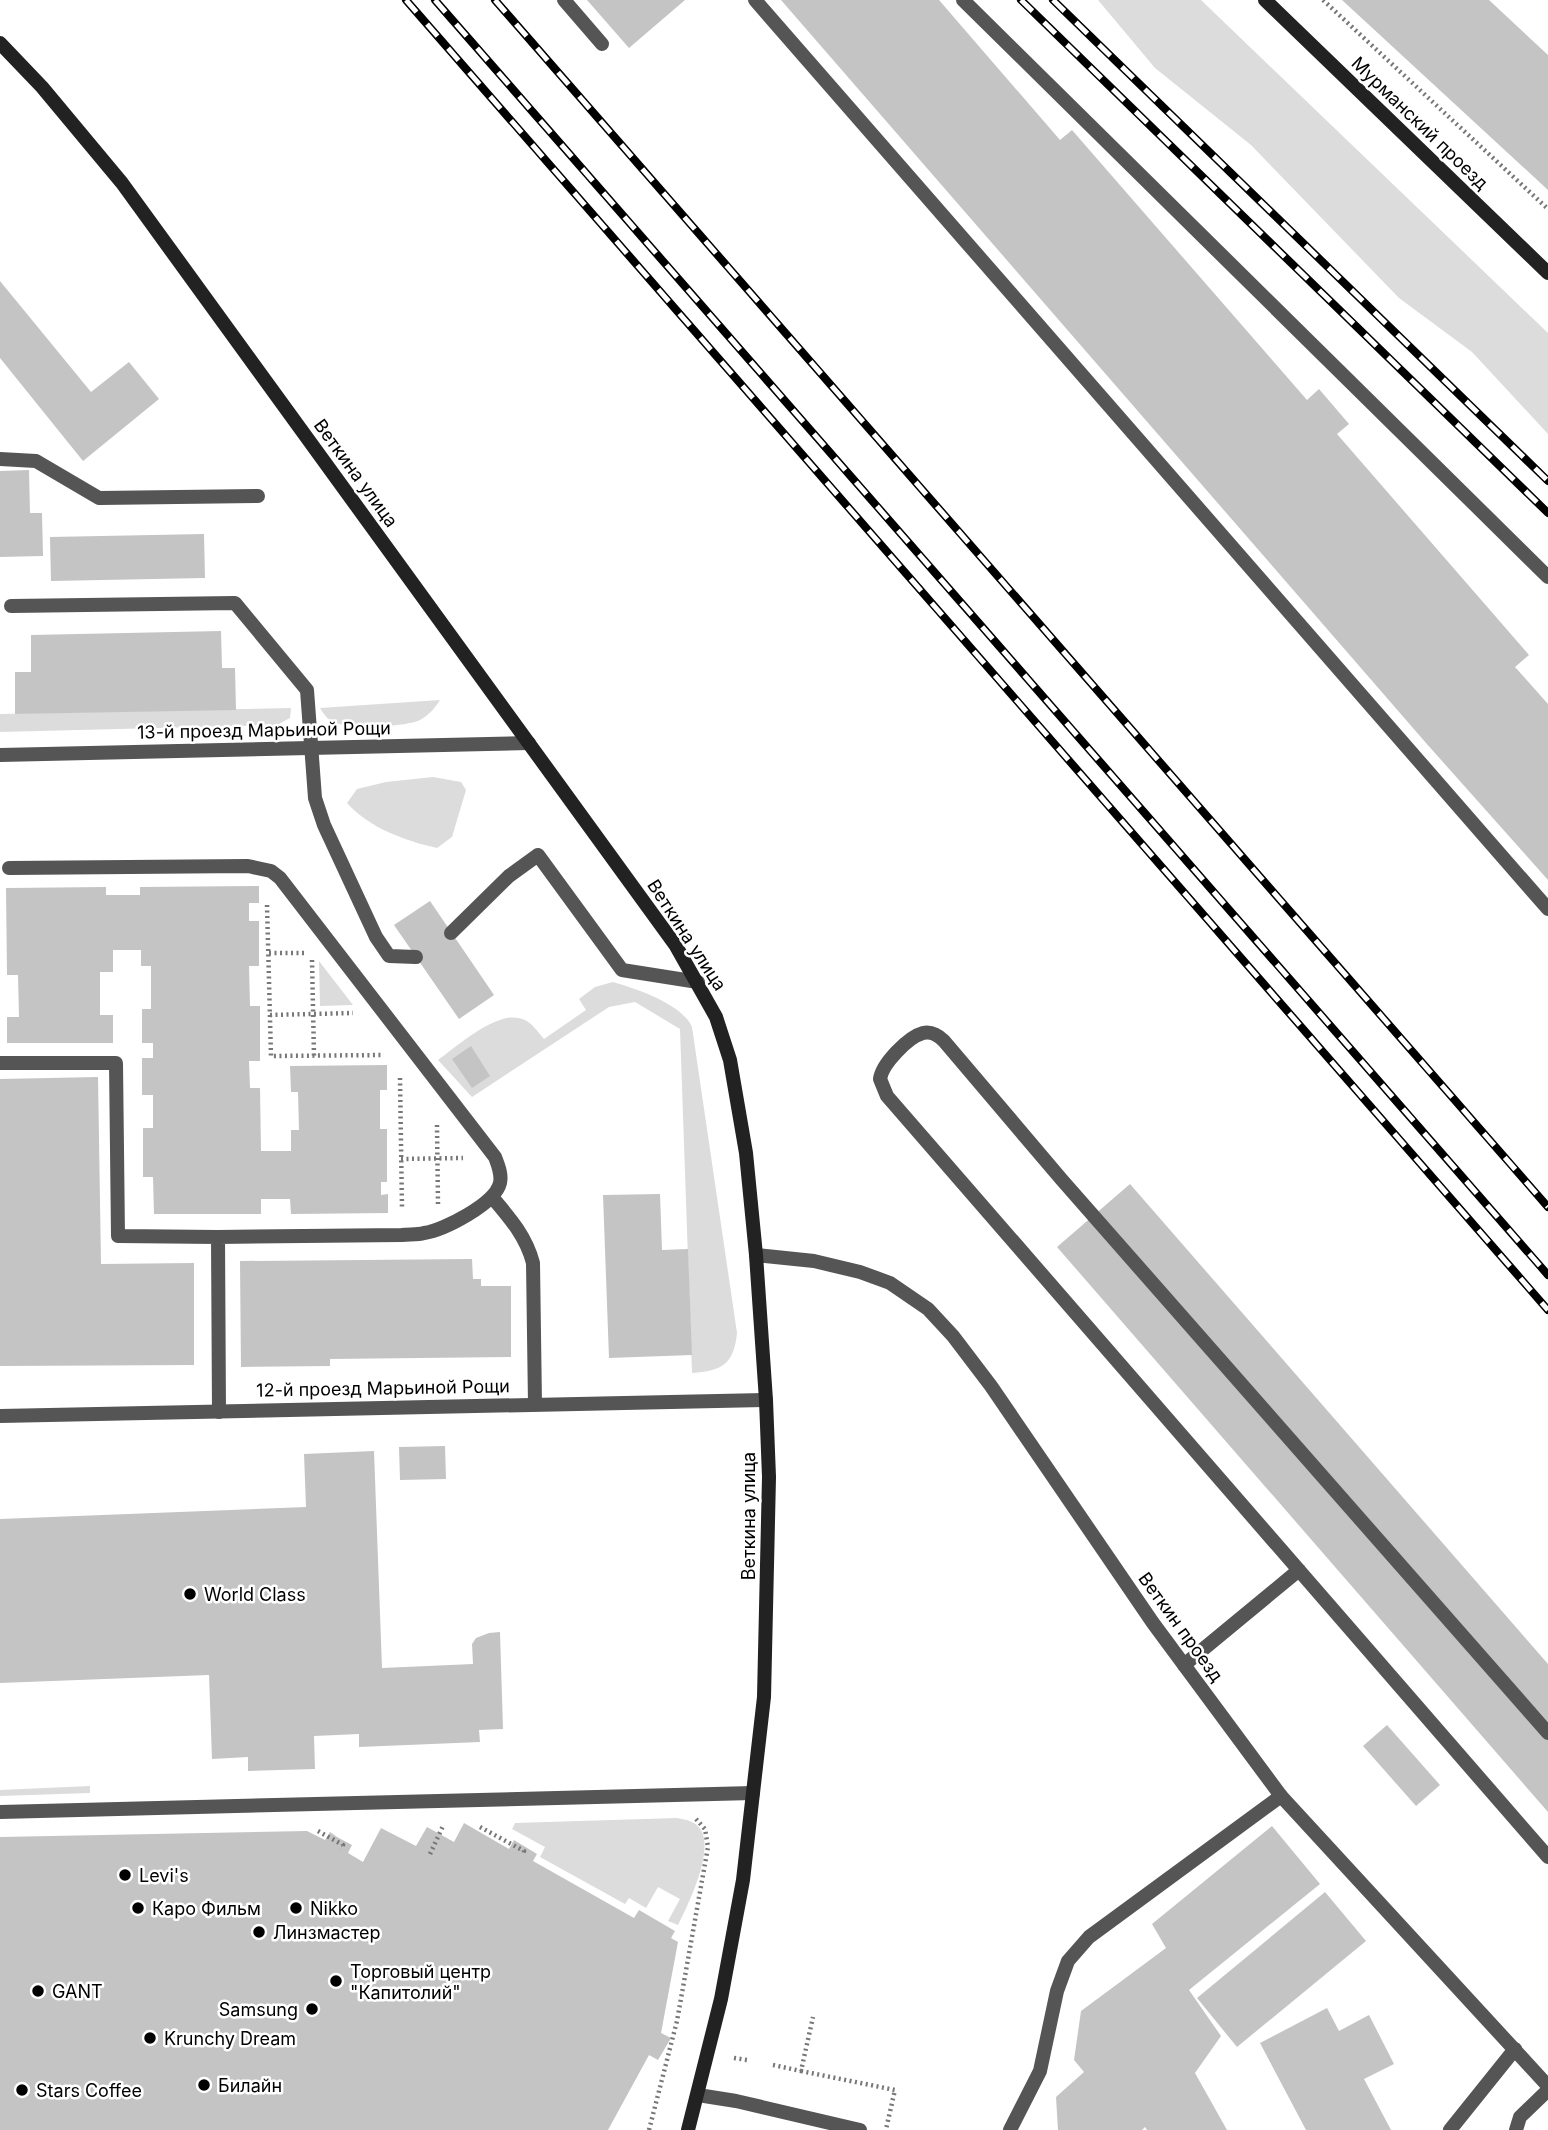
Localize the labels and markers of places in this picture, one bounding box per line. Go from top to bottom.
place label: World Class [204,1584,306,1605]
marker: World Class [182,1586,198,1602]
place label: Levi's [139,1865,189,1886]
marker: Levi's [117,1867,133,1883]
place label: Каро Фильм [152,1898,261,1919]
place label: Nikko [310,1898,358,1919]
marker: Каро Фильм [130,1900,146,1916]
marker: Nikko [288,1900,304,1916]
place label: Линзмастер [273,1922,381,1943]
marker: Линзмастер [251,1924,267,1940]
place label: Торговый центр "Капитолий" [350,1961,491,2003]
marker: Торговый центр "Капитолий" [328,1973,344,1989]
place label: GANT [52,1981,103,2002]
marker: GANT [30,1983,46,1999]
place label: Samsung [219,1999,298,2020]
marker: Samsung [304,2001,320,2017]
place label: Krunchy Dream [164,2028,296,2049]
marker: Krunchy Dream [142,2030,158,2046]
place label: Билайн [218,2075,282,2096]
marker: Билайн [196,2077,212,2093]
place label: Stars Coffee [36,2080,142,2101]
marker: Stars Coffee [14,2082,30,2098]

